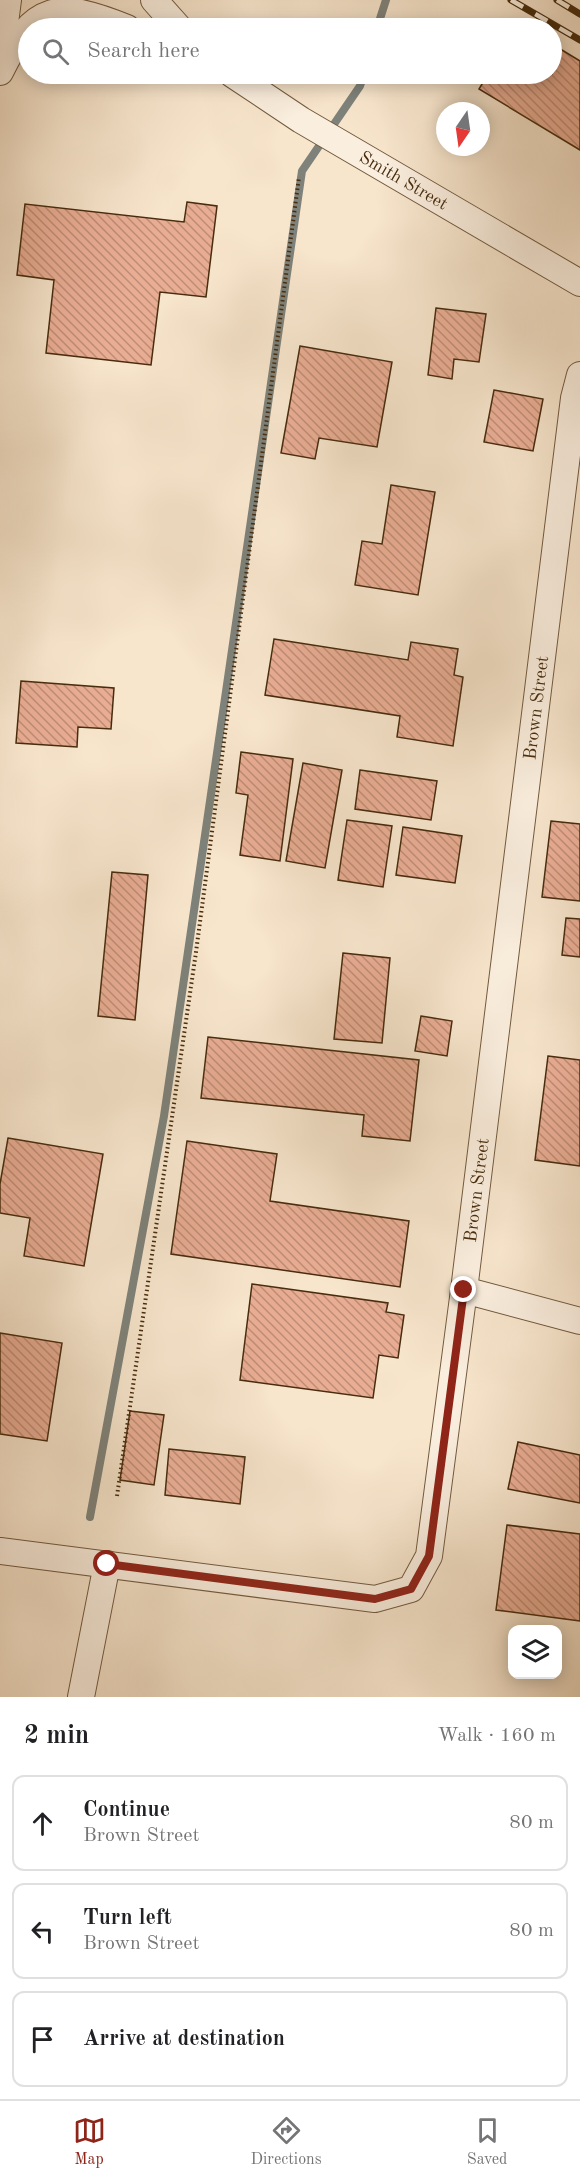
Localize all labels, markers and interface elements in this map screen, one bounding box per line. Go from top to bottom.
search box [18,18,562,84]
icon: search [39,35,72,68]
text: Search here [87,40,200,62]
north arrow [436,102,490,156]
street label: Smith Street [356,148,451,214]
street label: Brown Street [521,655,552,761]
street label: Brown Street [462,1137,493,1243]
route end [450,1276,476,1302]
route start [93,1550,119,1576]
map controls [508,1625,562,1679]
button: layers [508,1625,562,1679]
text: 2 min [24,1723,89,1749]
text: Walk · 160 m [437,1726,556,1746]
text: Continue [83,1799,170,1821]
icon: ahead [26,1807,59,1840]
text: 80 m [509,1813,554,1833]
text: Brown Street [83,1826,200,1846]
text: Turn left [83,1907,172,1929]
icon: left [26,1915,59,1948]
text: 80 m [509,1921,554,1941]
text: Brown Street [83,1934,200,1954]
icon: arrive [26,2023,59,2056]
text: Arrive at destination [83,2028,285,2050]
tab: Map [73,2114,106,2170]
tab: Directions [251,2114,322,2170]
tab: Saved [467,2114,507,2170]

